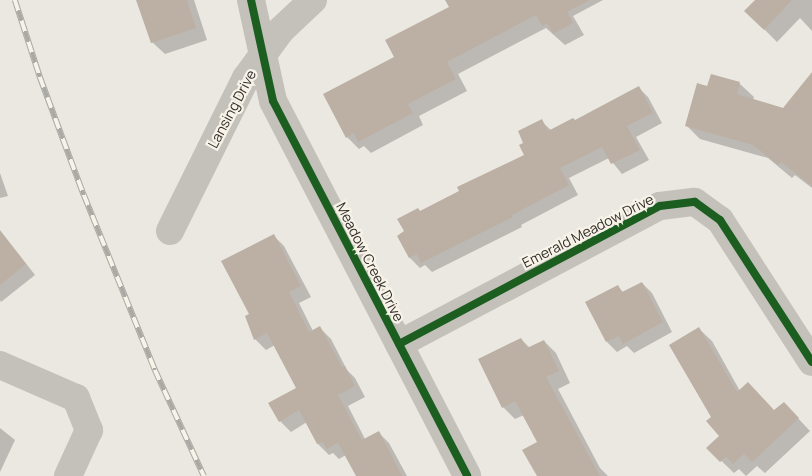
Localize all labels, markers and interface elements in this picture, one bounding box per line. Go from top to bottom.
street label: Lansing Drive [204,67,260,151]
street label: Emerald Meadow Drive [520,191,656,271]
street label: Meadow Creek Drive [333,200,407,324]

